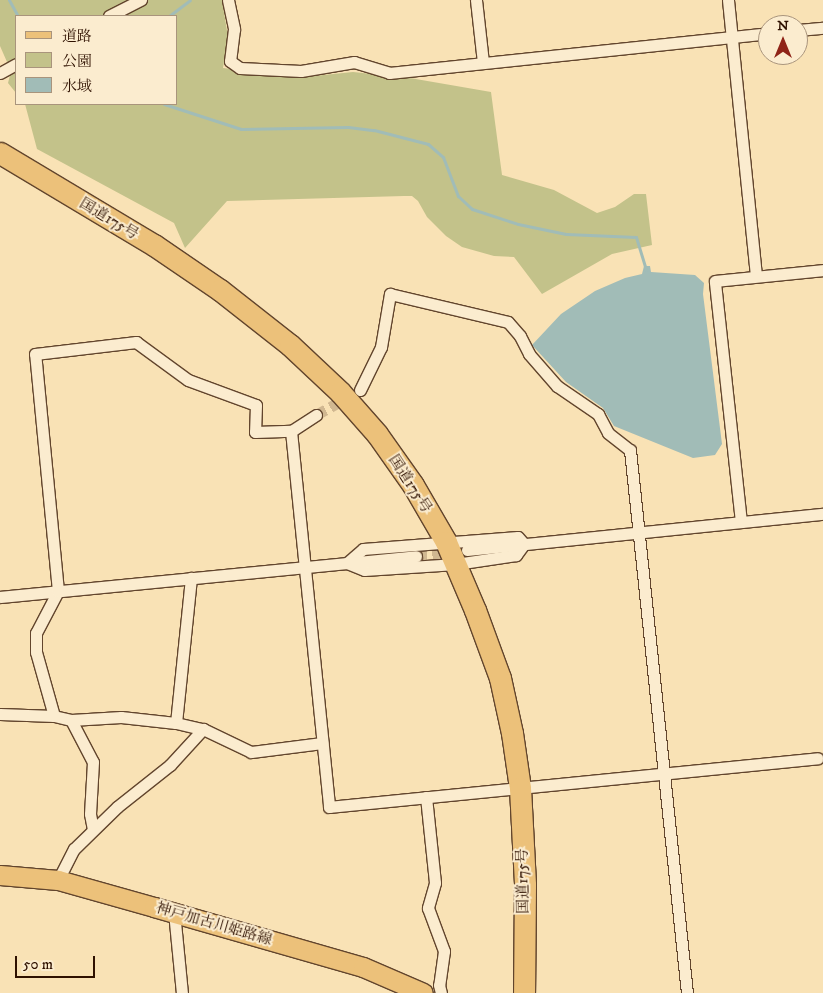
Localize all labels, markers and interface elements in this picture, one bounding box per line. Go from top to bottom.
legend [15,15,178,105]
north arrow [758,15,808,65]
text: N [777,17,789,35]
text: 道路 [62,27,92,46]
text: 公園 [62,52,92,71]
text: 水域 [62,77,92,96]
street label: 国道175号 [76,194,142,244]
street label: 国道175号 [385,452,435,516]
street label: 国道175号 [513,848,533,914]
street label: 神戸加古川姫路線 [154,899,274,949]
scale bar [18,946,98,978]
text: 50 m [23,955,53,974]

